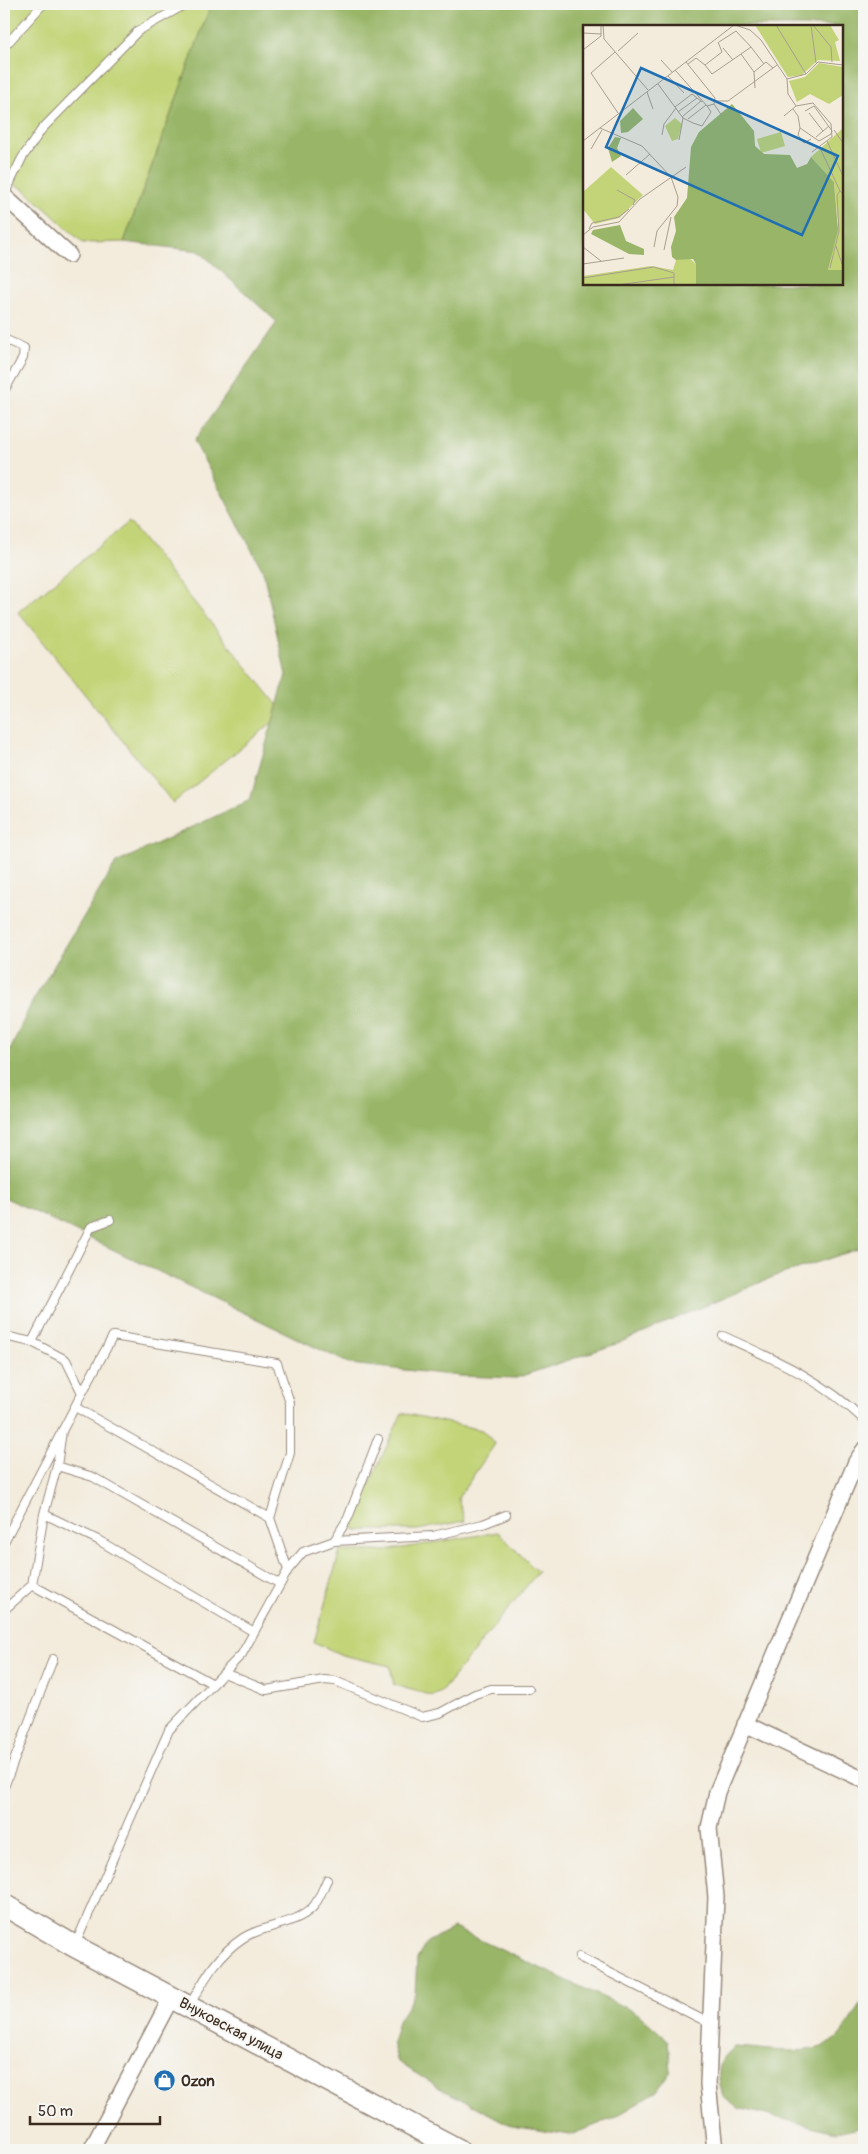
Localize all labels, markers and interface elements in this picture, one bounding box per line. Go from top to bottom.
inset map [583,25,843,285]
street label: Внуковская улица [176,1993,286,2065]
shop icon: Ozon [153,2069,177,2093]
place label: Ozon [181,2072,215,2091]
scale bar [30,2094,160,2126]
text: 50 m [38,2102,73,2121]

